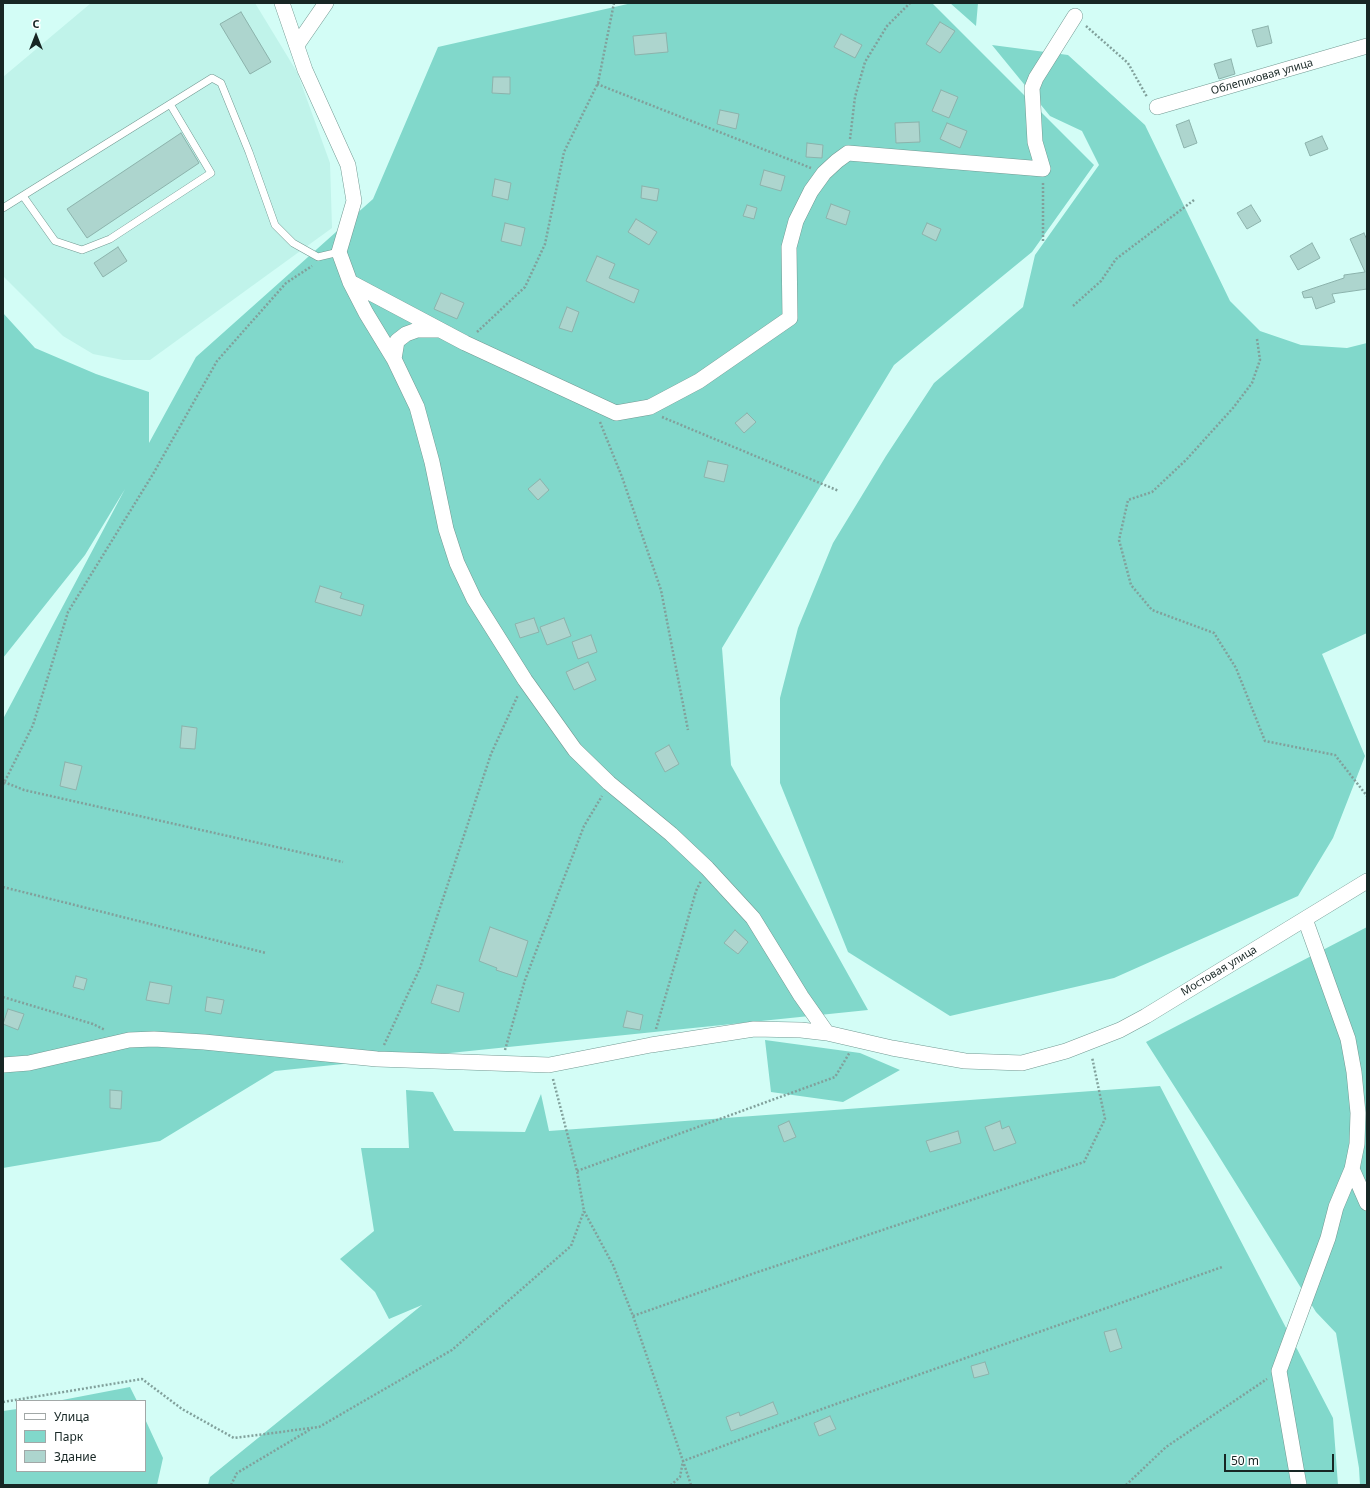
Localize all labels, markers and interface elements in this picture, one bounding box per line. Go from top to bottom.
north arrow [16,16,56,56]
text: С [32,16,40,31]
street label: Облепиховая улица [1209,56,1315,98]
street label: Мостовая улица [1179,943,1259,999]
legend [16,1400,146,1472]
text: Улица [54,1408,89,1425]
text: Парк [54,1428,83,1445]
scale bar [1226,1446,1336,1472]
text: Здание [54,1448,96,1465]
text: 50 m [1231,1452,1259,1469]

